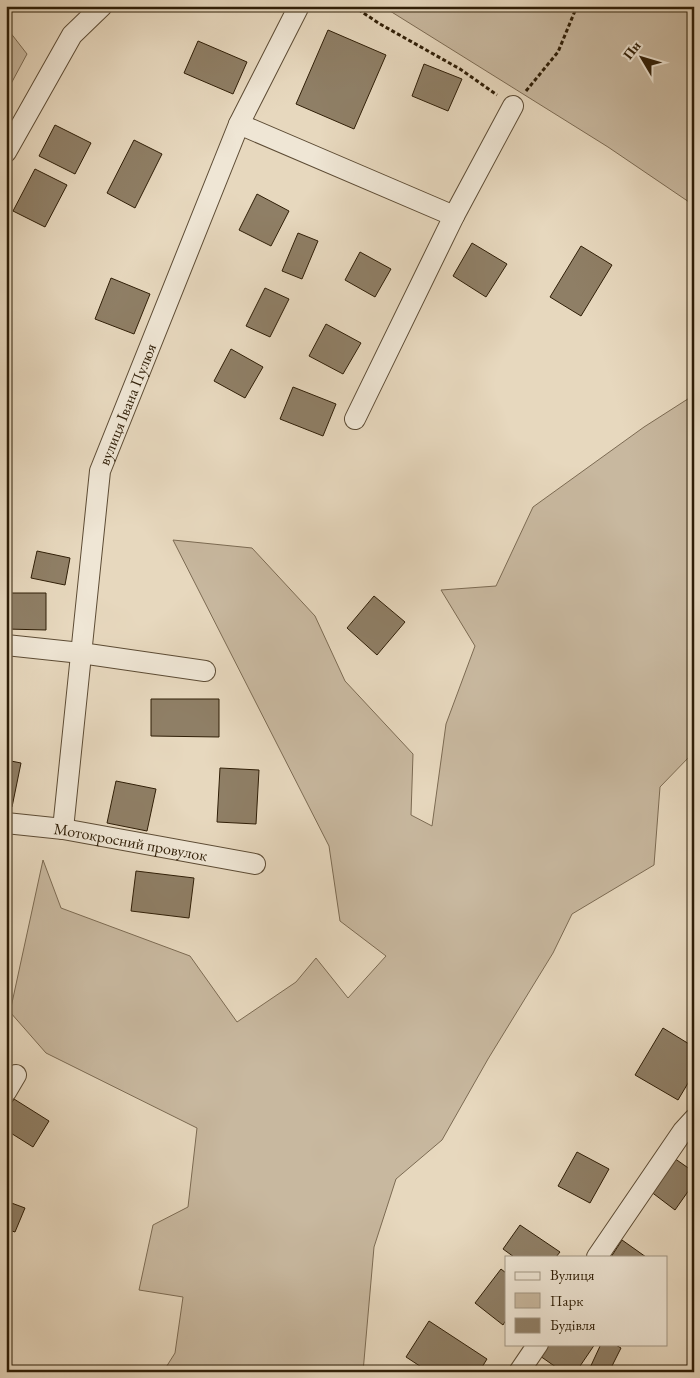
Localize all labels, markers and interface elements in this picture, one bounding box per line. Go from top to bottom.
north arrow [618,32,668,82]
text: Пн [619,37,645,63]
street label: вулиця Івана Пулюя [93,340,161,468]
street label: Мотокросний провулок [53,818,209,866]
legend [505,1256,668,1346]
text: Вулиця [550,1265,595,1284]
text: Парк [550,1291,583,1310]
text: Будівля [550,1315,596,1334]

